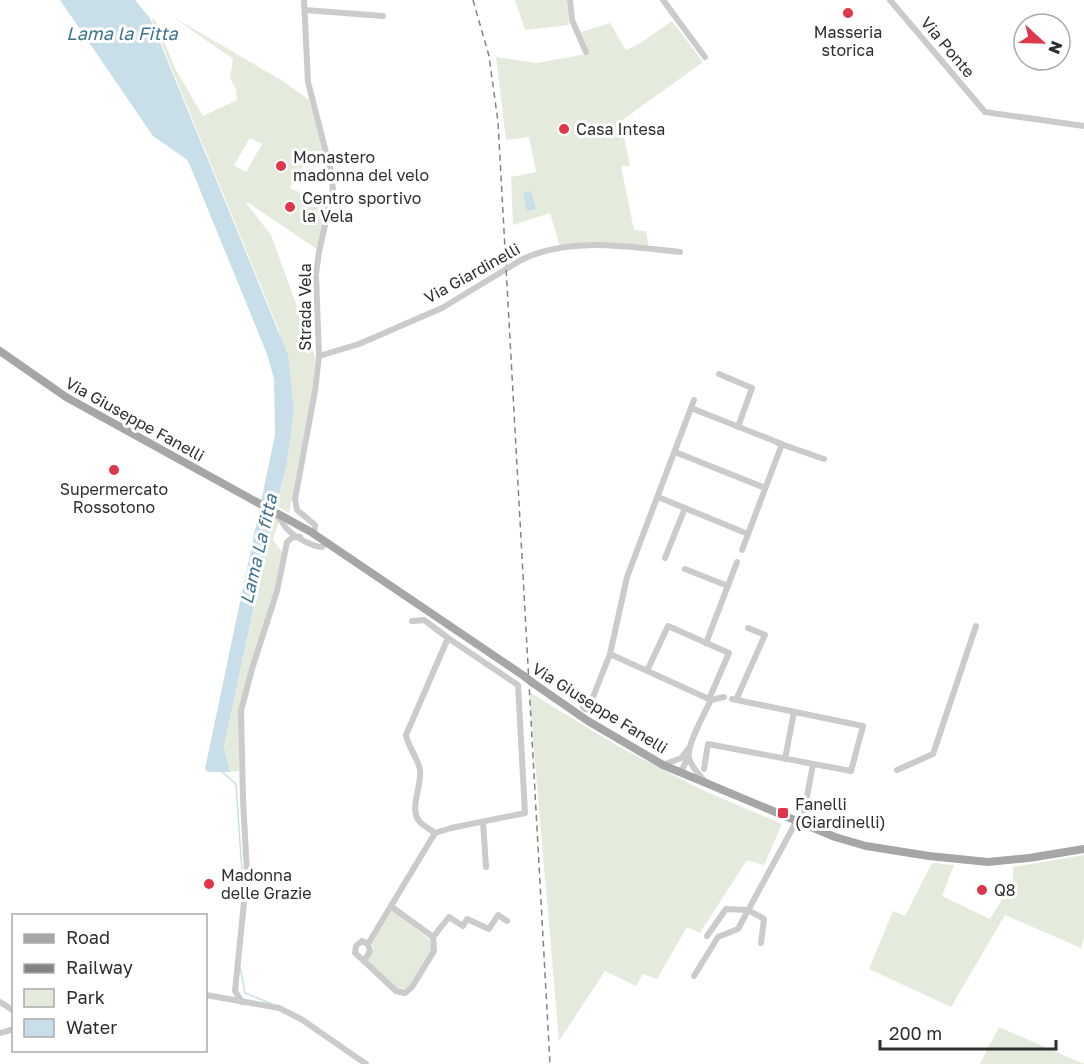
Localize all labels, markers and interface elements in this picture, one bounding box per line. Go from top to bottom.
marker: Masseria storica [841,6,855,20]
street label: Via Ponte [917,12,979,82]
north arrow [1012,12,1072,72]
water label: Lama la Fitta [66,22,179,44]
place label: Masseria storica [814,22,882,60]
text: N [1044,38,1067,57]
place label: Casa Intesa [576,119,665,139]
marker: Casa Intesa [557,122,571,136]
place label: Monastero madonna del velo [293,147,429,185]
marker: Monastero madonna del velo [274,159,288,173]
place label: Centro sportivo la Vela [302,188,421,226]
marker: Centro sportivo la Vela [283,200,297,214]
street label: Via Giardinelli [421,238,523,308]
street label: Strada Vela [295,263,315,351]
street label: Via Giuseppe Fanelli [62,372,208,466]
marker: Supermercato Rossotono [107,463,121,477]
place label: Supermercato Rossotono [60,479,168,517]
water label: Lama La fitta [235,491,282,606]
street label: Via Giuseppe Fanelli [529,658,671,758]
place label: Fanelli (Giardinelli) [795,794,886,832]
marker: Fanelli (Giardinelli) [776,806,790,820]
place label: Madonna delle Grazie [221,865,312,903]
marker: Madonna delle Grazie [202,877,216,891]
place label: Q8 [994,880,1016,900]
marker: Q8 [975,883,989,897]
legend [12,914,207,1052]
text: Road [66,926,110,948]
text: Railway [66,956,133,978]
text: Park [66,986,105,1008]
scale bar [880,1013,1056,1051]
text: Water [66,1016,117,1038]
text: 200 m [889,1022,942,1044]

